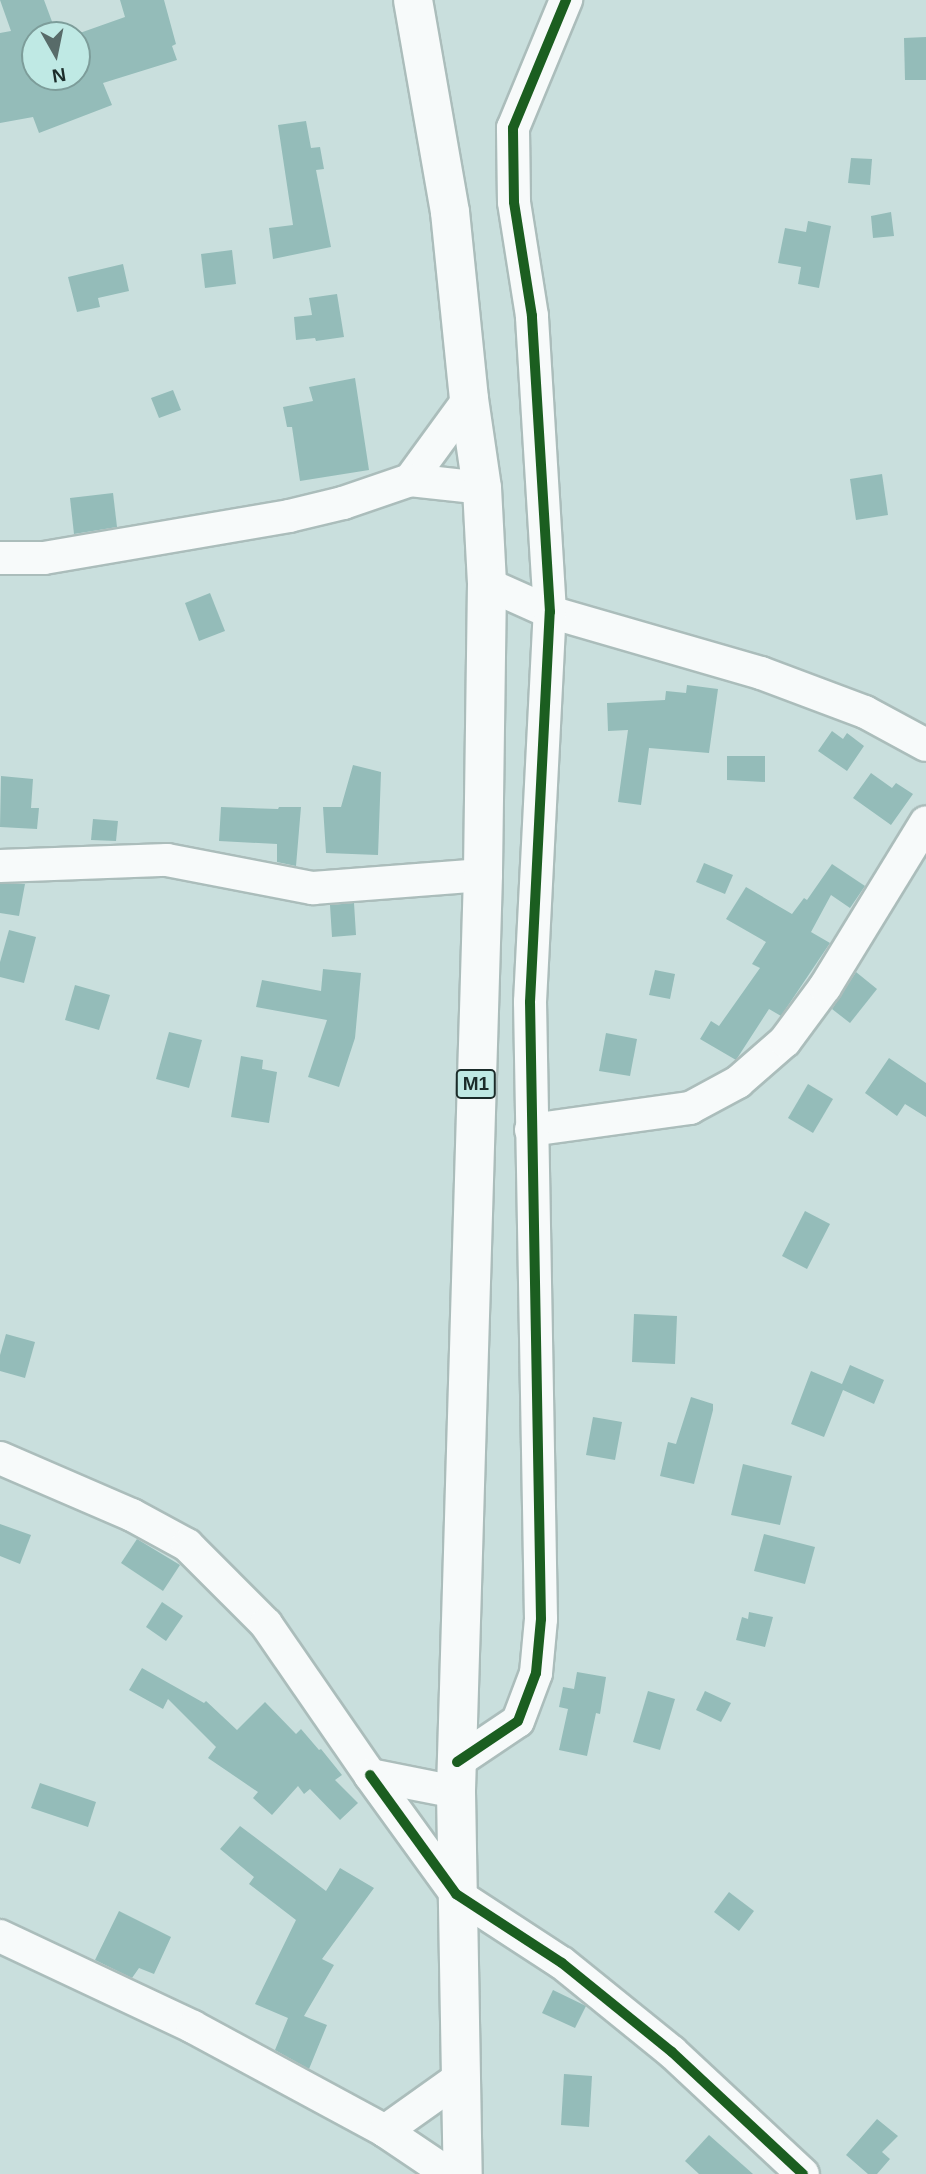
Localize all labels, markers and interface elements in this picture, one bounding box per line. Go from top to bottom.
north arrow [21,21,91,91]
text: N [51,64,67,87]
road number: M1 [455,1068,497,1100]

